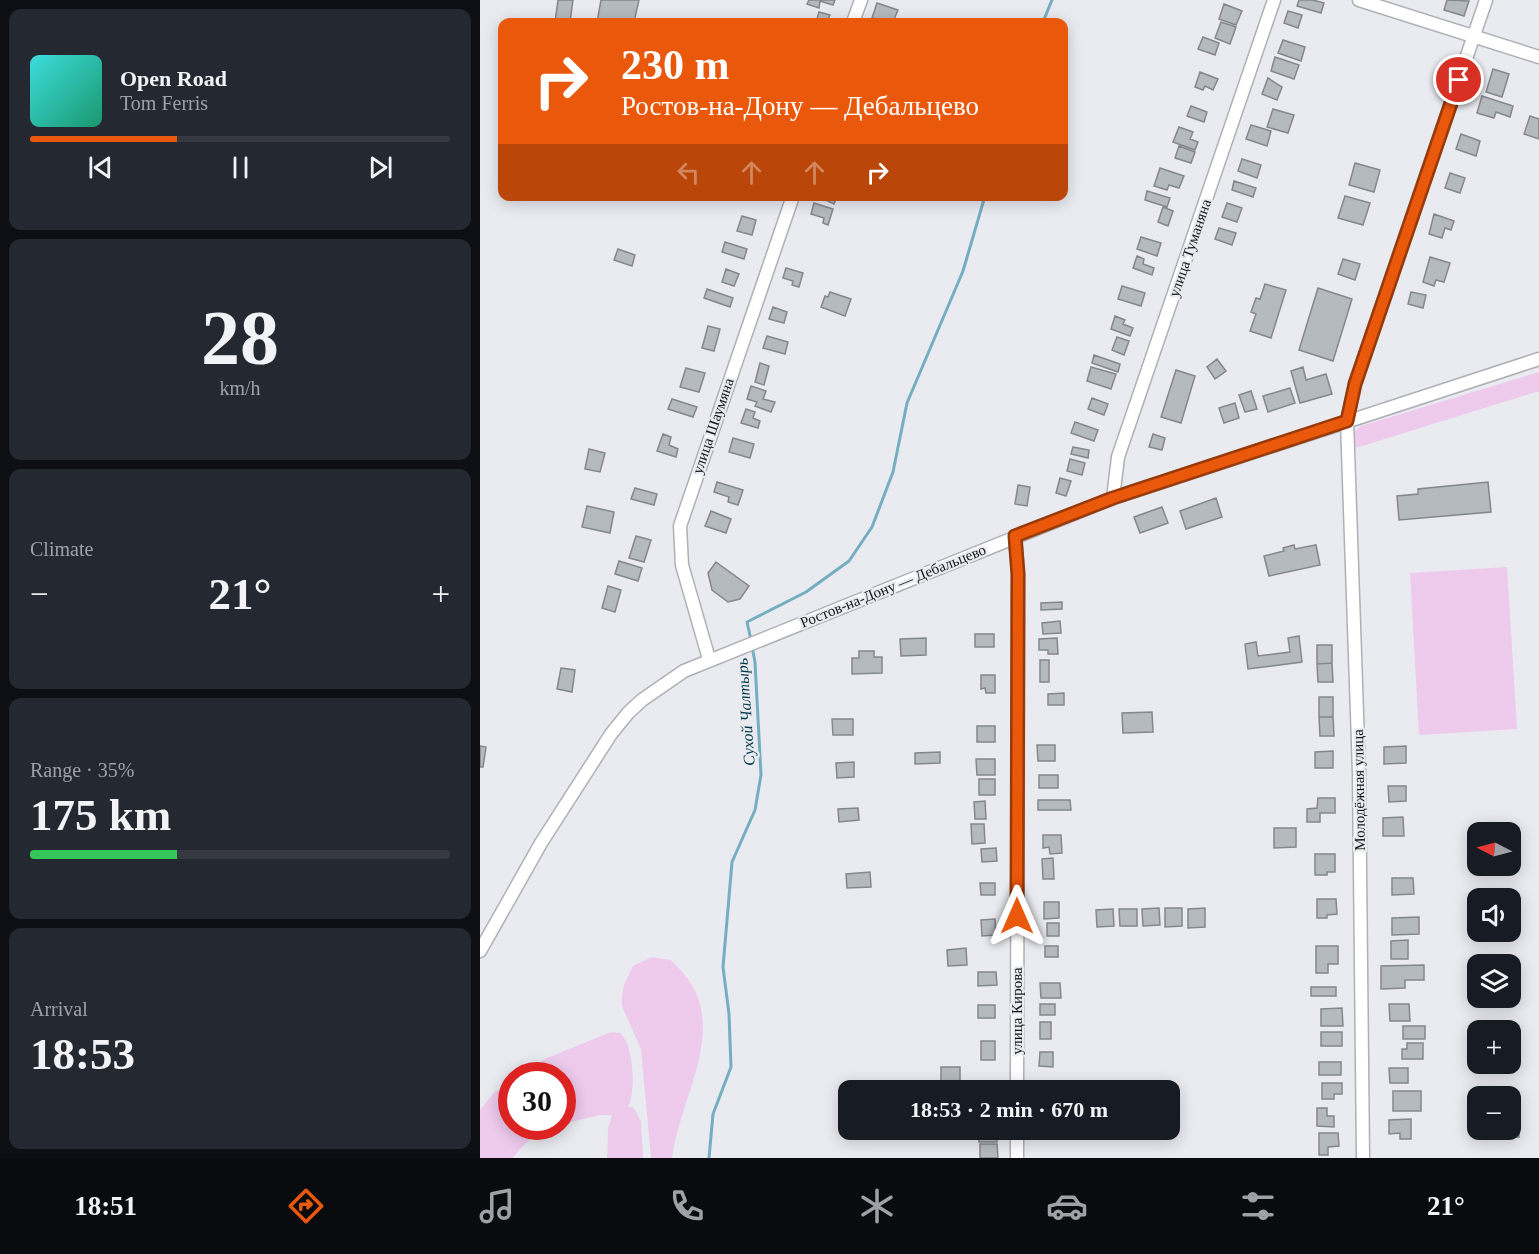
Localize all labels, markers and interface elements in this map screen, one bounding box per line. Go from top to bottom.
icon: right [522,42,600,120]
text: 230 m [621,42,730,88]
pin [1433,54,1484,105]
icon: arrive [1442,63,1475,96]
text: Open Road [120,66,227,91]
text: Ростов-на-Дону — Дебальцево [621,91,979,121]
text: Tom Ferris [120,92,208,114]
icon: previous [84,151,117,184]
icon: pause [224,151,257,184]
icon: next [364,151,397,184]
icon: left [672,156,705,189]
icon: ahead [735,156,768,189]
icon: ahead [798,156,831,189]
icon: right [861,156,894,189]
street label: улица Туманяна [1166,197,1214,299]
text: 28 [201,294,279,381]
street label: улица Шаумяна [689,376,737,476]
text: km/h [219,377,261,399]
text: Climate [30,538,93,560]
street label: Ростов-на-Дону — Дебальцево [798,541,988,631]
text: 21° [209,569,272,619]
text: − [30,576,49,612]
text: + [431,576,450,612]
water label: Сухой Чалтырь [733,657,759,766]
street label: Молодёжная улица [1350,729,1368,851]
text: Range · 35% [30,759,134,781]
text: 175 km [30,790,171,840]
north arrow [1467,822,1521,876]
map controls [1467,822,1521,1140]
position arrow [985,884,1049,948]
button: sound [1467,888,1521,942]
button: layers [1467,954,1521,1008]
street label: улица Кирова [1009,967,1025,1055]
text: Arrival [30,998,88,1020]
button: + [1467,1020,1521,1074]
text: 18:53 [30,1029,135,1079]
speed limit sign: 30 [498,1062,576,1140]
button: − [1467,1086,1521,1140]
text: 18:53 · 2 min · 670 m [910,1097,1108,1122]
icon: directions [285,1185,327,1227]
icon: music [476,1185,518,1227]
icon: phone [666,1185,708,1227]
icon: climate [856,1185,898,1227]
icon: car [1046,1185,1088,1227]
icon: filters [1237,1185,1279,1227]
text: 18:51 [74,1191,137,1221]
text: 21° [1427,1191,1465,1221]

